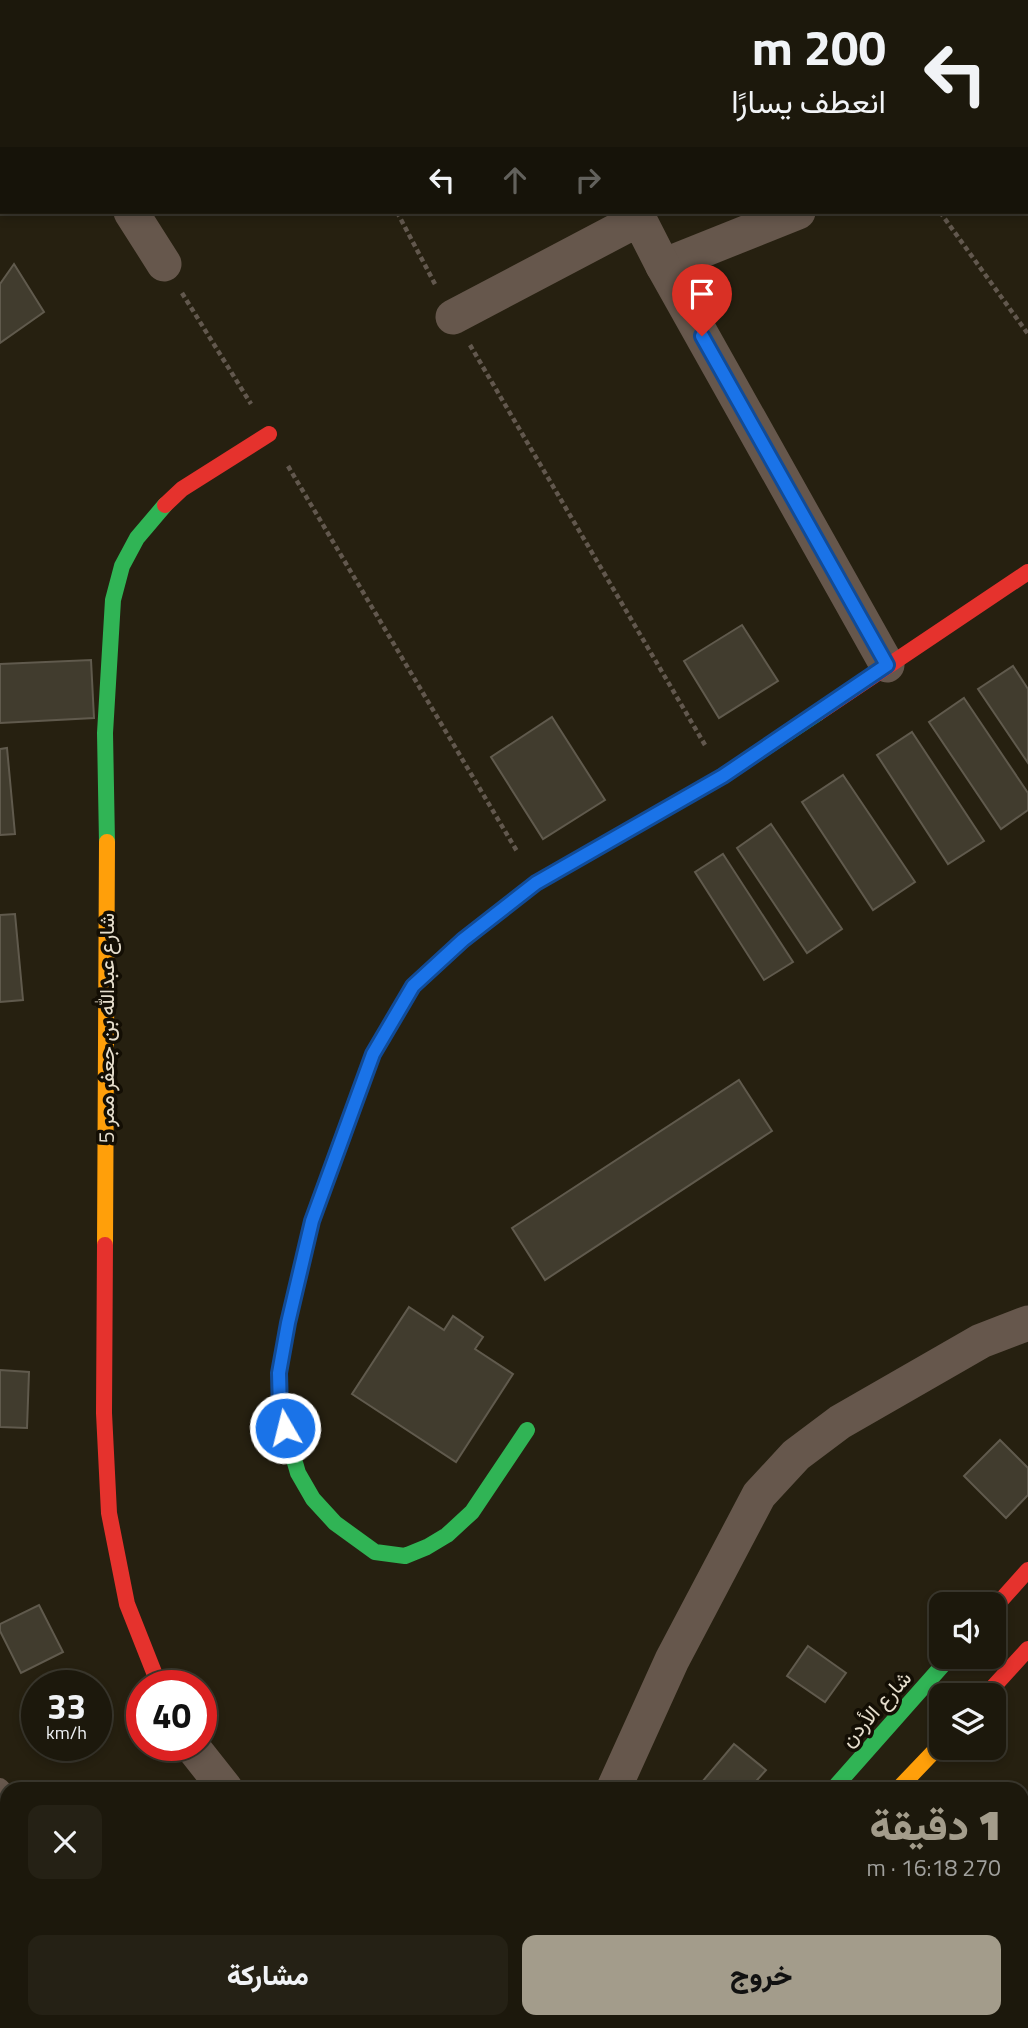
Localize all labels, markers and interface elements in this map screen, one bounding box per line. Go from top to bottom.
text: 200 m [752,9,886,84]
icon: left [910,28,1001,119]
text: انعطف يسارًا [731,77,886,125]
icon: left [423,161,461,199]
icon: ahead [496,161,534,199]
icon: right [569,161,607,199]
pin [672,264,732,336]
icon: arrive [683,275,721,313]
street label: شارع عبدالله بن جعفر ممر 5 [90,913,122,1143]
position arrow [248,1391,322,1465]
map controls [929,1592,1006,1760]
button: sound [929,1592,1006,1669]
street label: شارع الأردن [832,1663,918,1754]
speed limit sign: 40 [126,1670,217,1761]
text: 33 [47,1679,86,1733]
button: layers [929,1683,1006,1760]
text: km/h [46,1719,87,1746]
text: 1 دقيقة [869,1792,1001,1856]
button: close [28,1805,102,1879]
text: 270 m · 16:18 [866,1850,1001,1885]
button: مشاركة [28,1935,508,2015]
button: خروج [522,1935,1001,2015]

